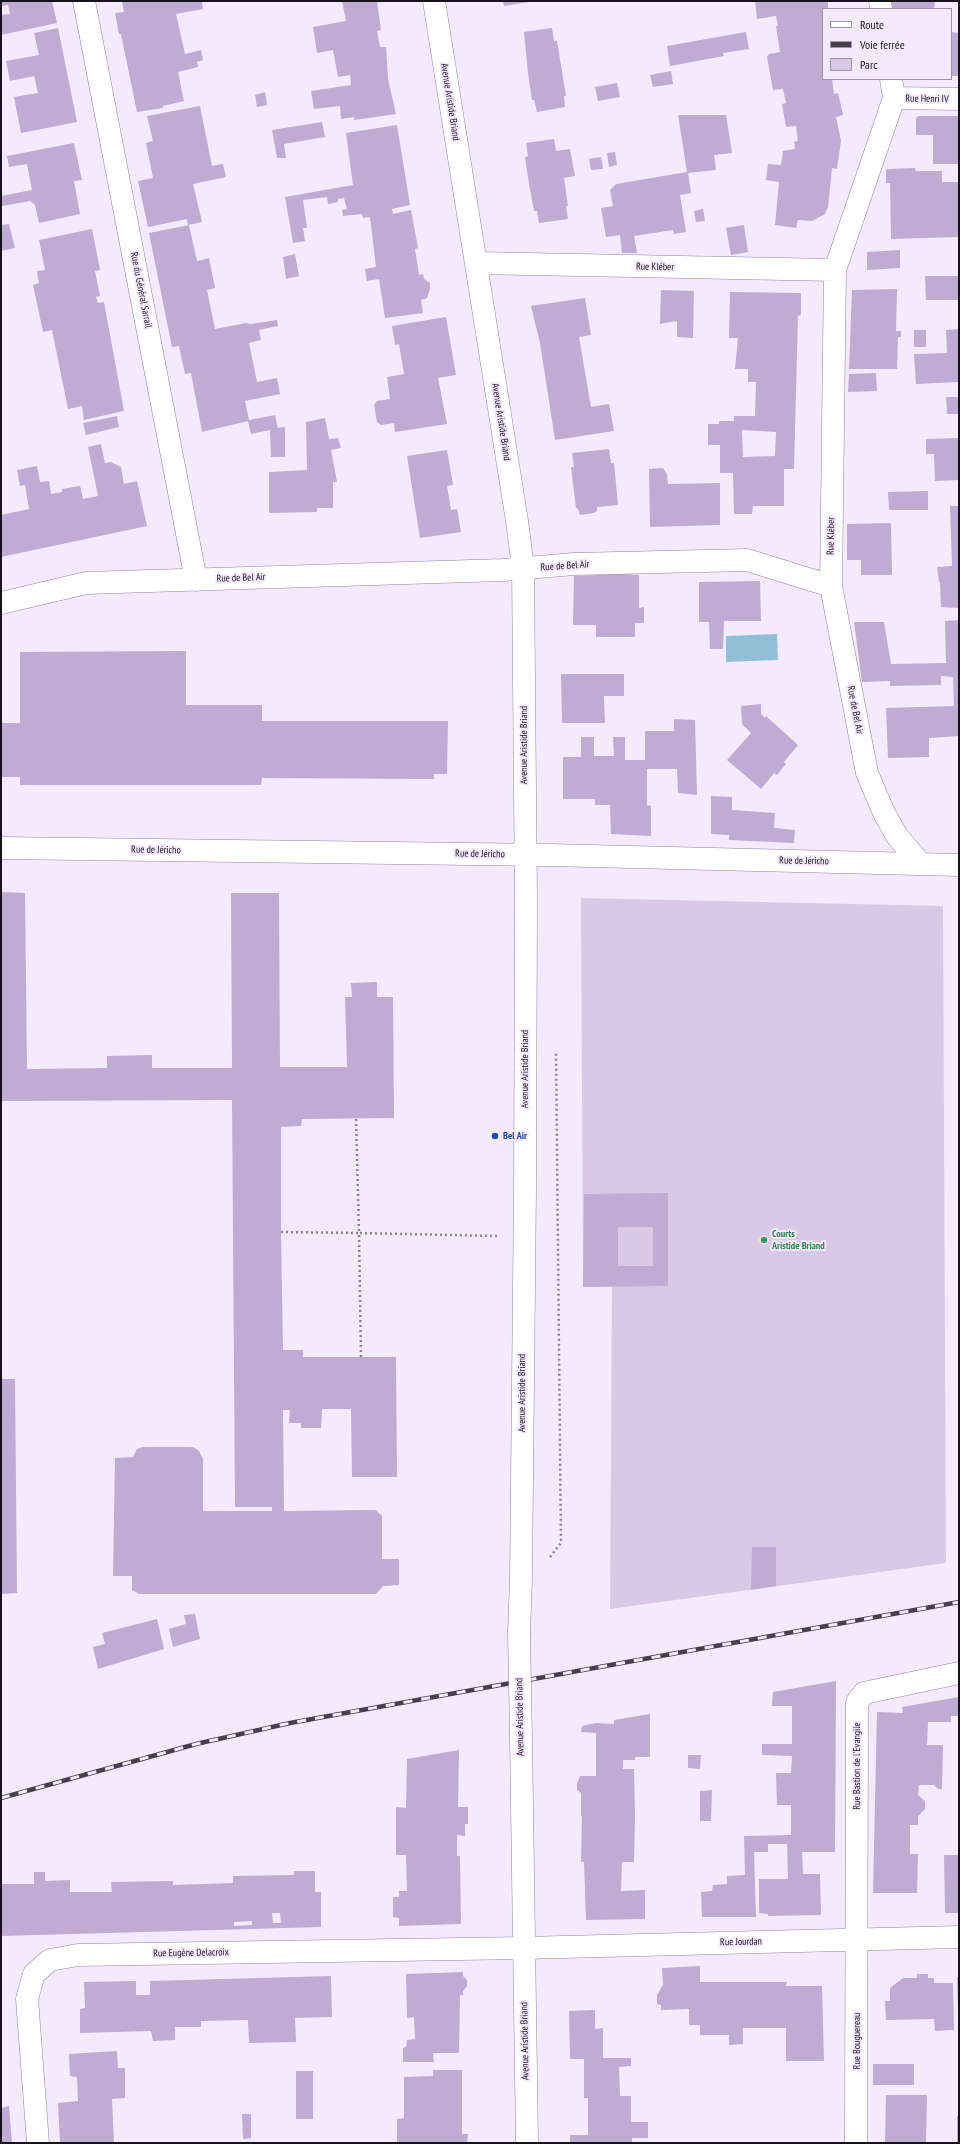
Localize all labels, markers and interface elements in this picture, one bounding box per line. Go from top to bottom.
legend [822,8,952,80]
text: Route [860,17,884,32]
text: Voie ferrée [860,37,905,52]
text: Parc [860,57,877,72]
street label: Avenue Aristide Briand [438,62,462,142]
street label: Rue Henri IV [905,93,949,105]
street label: Rue du Général Sarrail [128,251,154,329]
street label: Rue Kléber [636,261,674,273]
street label: Avenue Aristide Briand [489,382,513,462]
street label: Rue Kléber [825,517,837,555]
street label: Rue de Bel Air [540,558,590,574]
street label: Rue de Bel Air [216,571,266,585]
street label: Rue de Bel Air [844,685,866,735]
street label: Avenue Aristide Briand [518,706,530,784]
street label: Rue de Jéricho [131,844,181,856]
street label: Rue de Jéricho [455,848,505,860]
street label: Rue de Jéricho [779,855,829,867]
street label: Avenue Aristide Briand [519,1030,531,1108]
place label: Bel Air [503,1130,527,1142]
marker: Bel Air [490,1131,500,1141]
place label: Courts Aristide Briand [772,1228,825,1252]
marker: Courts Aristide Briand [759,1235,769,1245]
street label: Avenue Aristide Briand [516,1354,528,1432]
street label: Avenue Aristide Briand [513,1678,527,1756]
street label: Rue Bastion de l'Evangile [851,1722,863,1810]
street label: Rue Jourdan [720,1936,762,1948]
street label: Rue Eugène Delacroix [153,1946,229,1960]
street label: Avenue Aristide Briand [518,2002,532,2080]
street label: Rue Bouguereau [851,2013,863,2069]

